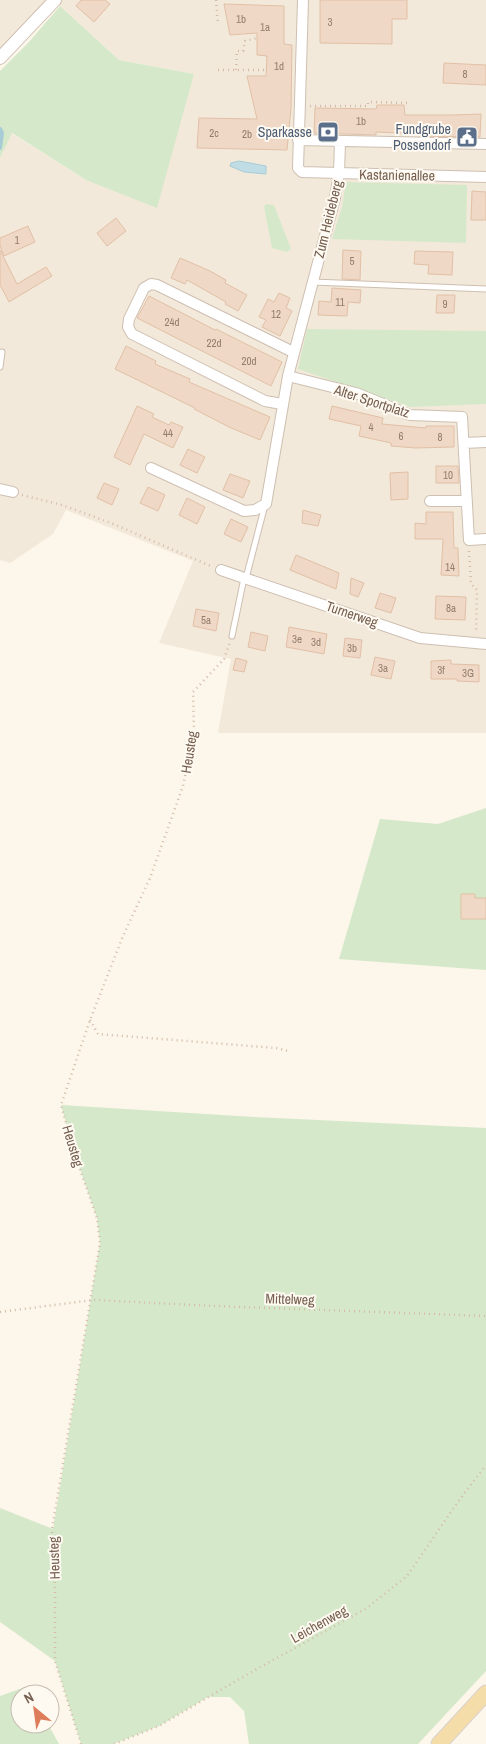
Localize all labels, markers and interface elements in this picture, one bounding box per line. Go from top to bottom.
house number: 1b [236,12,246,26]
house number: 3 [327,15,333,29]
house number: 1a [260,20,270,34]
house number: 1d [274,59,284,73]
house number: 8 [462,67,468,81]
house number: 1b [356,114,366,128]
bank icon: Sparkasse [316,120,340,144]
place label: Fundgrube Possendorf [393,120,452,154]
place label: Sparkasse [258,123,312,141]
public building icon: Fundgrube Possendorf [455,125,479,149]
house number: 2c [209,126,219,140]
house number: 2b [242,127,252,141]
street label: Kastanienallee [359,165,435,185]
street label: Zum Heideberg [310,178,347,260]
house number: 1 [14,233,20,247]
house number: 5 [349,254,355,268]
house number: 11 [335,295,345,309]
house number: 9 [442,297,448,311]
house number: 12 [271,307,281,321]
house number: 24d [164,315,180,329]
house number: 22d [206,336,222,350]
house number: 20d [241,354,257,368]
street label: Alter Sportplatz [331,380,412,422]
house number: 4 [368,420,374,434]
house number: 44 [163,426,173,440]
house number: 6 [398,429,404,443]
house number: 8 [437,430,443,444]
house number: 10 [443,468,453,482]
house number: 14 [445,560,455,574]
street label: Turnerweg [324,597,381,631]
house number: 8a [446,601,456,615]
house number: 5a [201,613,211,627]
house number: 3e [292,632,302,646]
house number: 3d [311,635,321,649]
house number: 3b [347,641,357,655]
house number: 3a [378,661,388,675]
house number: 3f [437,663,445,677]
house number: 3G [462,666,474,680]
street label: Heusteg [177,729,201,775]
street label: Heusteg [58,1123,88,1170]
street label: Mittelweg [265,1289,315,1309]
street label: Heusteg [44,1536,64,1580]
street label: Leichenweg [288,1601,351,1647]
north arrow [10,1684,60,1734]
text: N [21,1688,37,1708]

